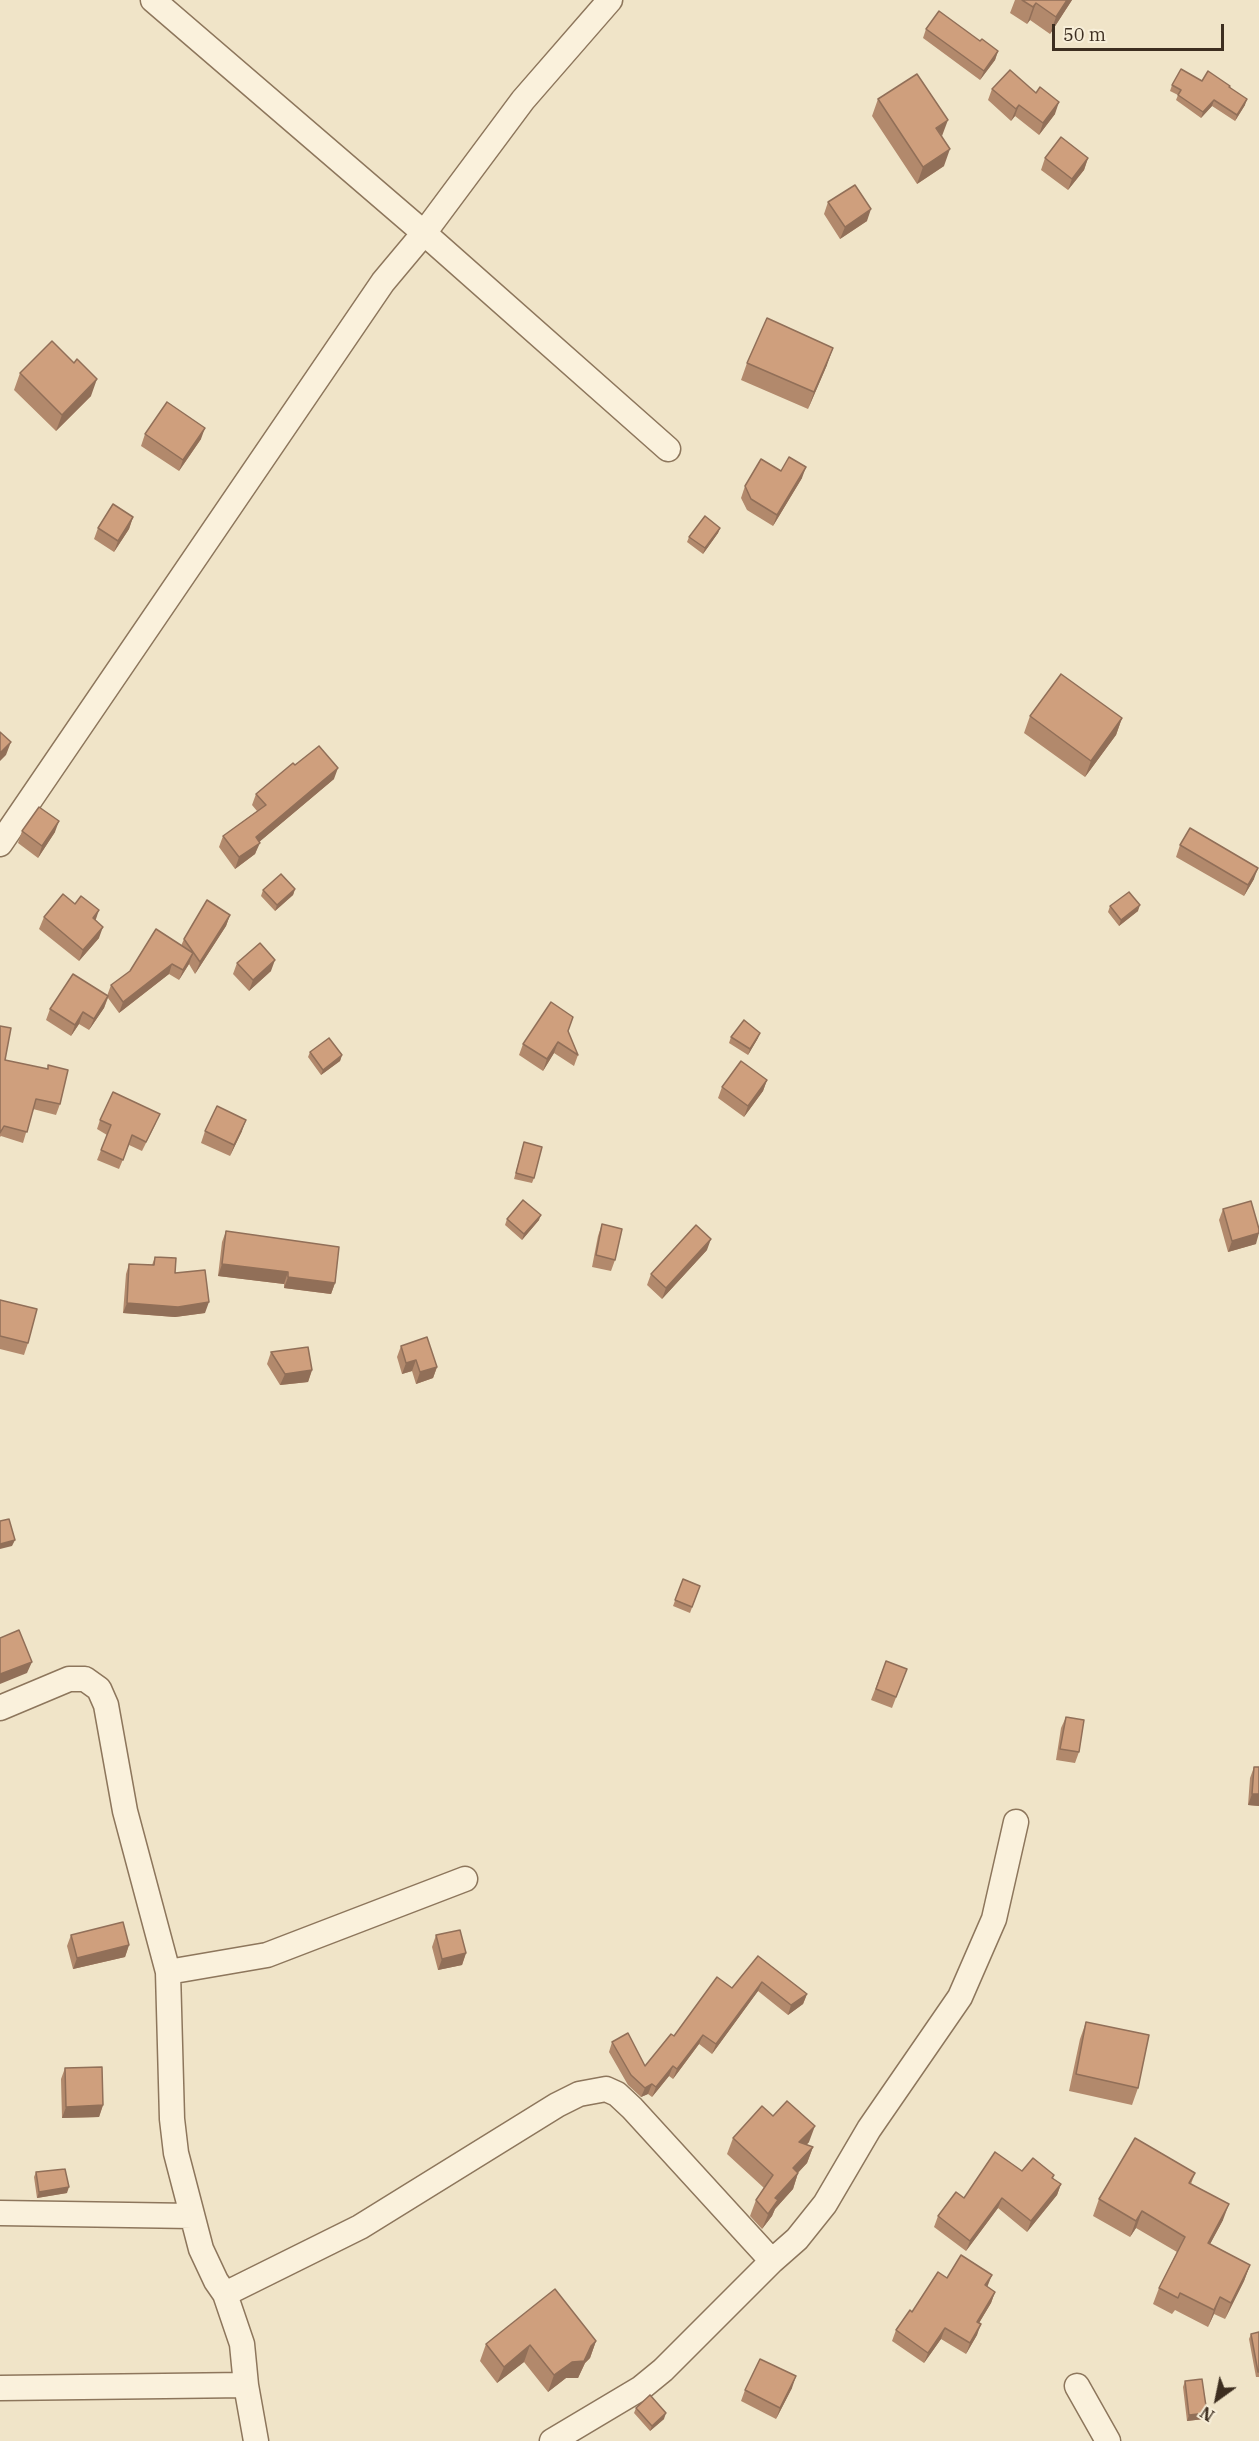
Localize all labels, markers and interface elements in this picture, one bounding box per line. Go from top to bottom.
scale bar [1055,12,1228,50]
text: 50 m [1063,23,1106,46]
north arrow [1187,2369,1247,2429]
text: N [1196,2402,1218,2426]

